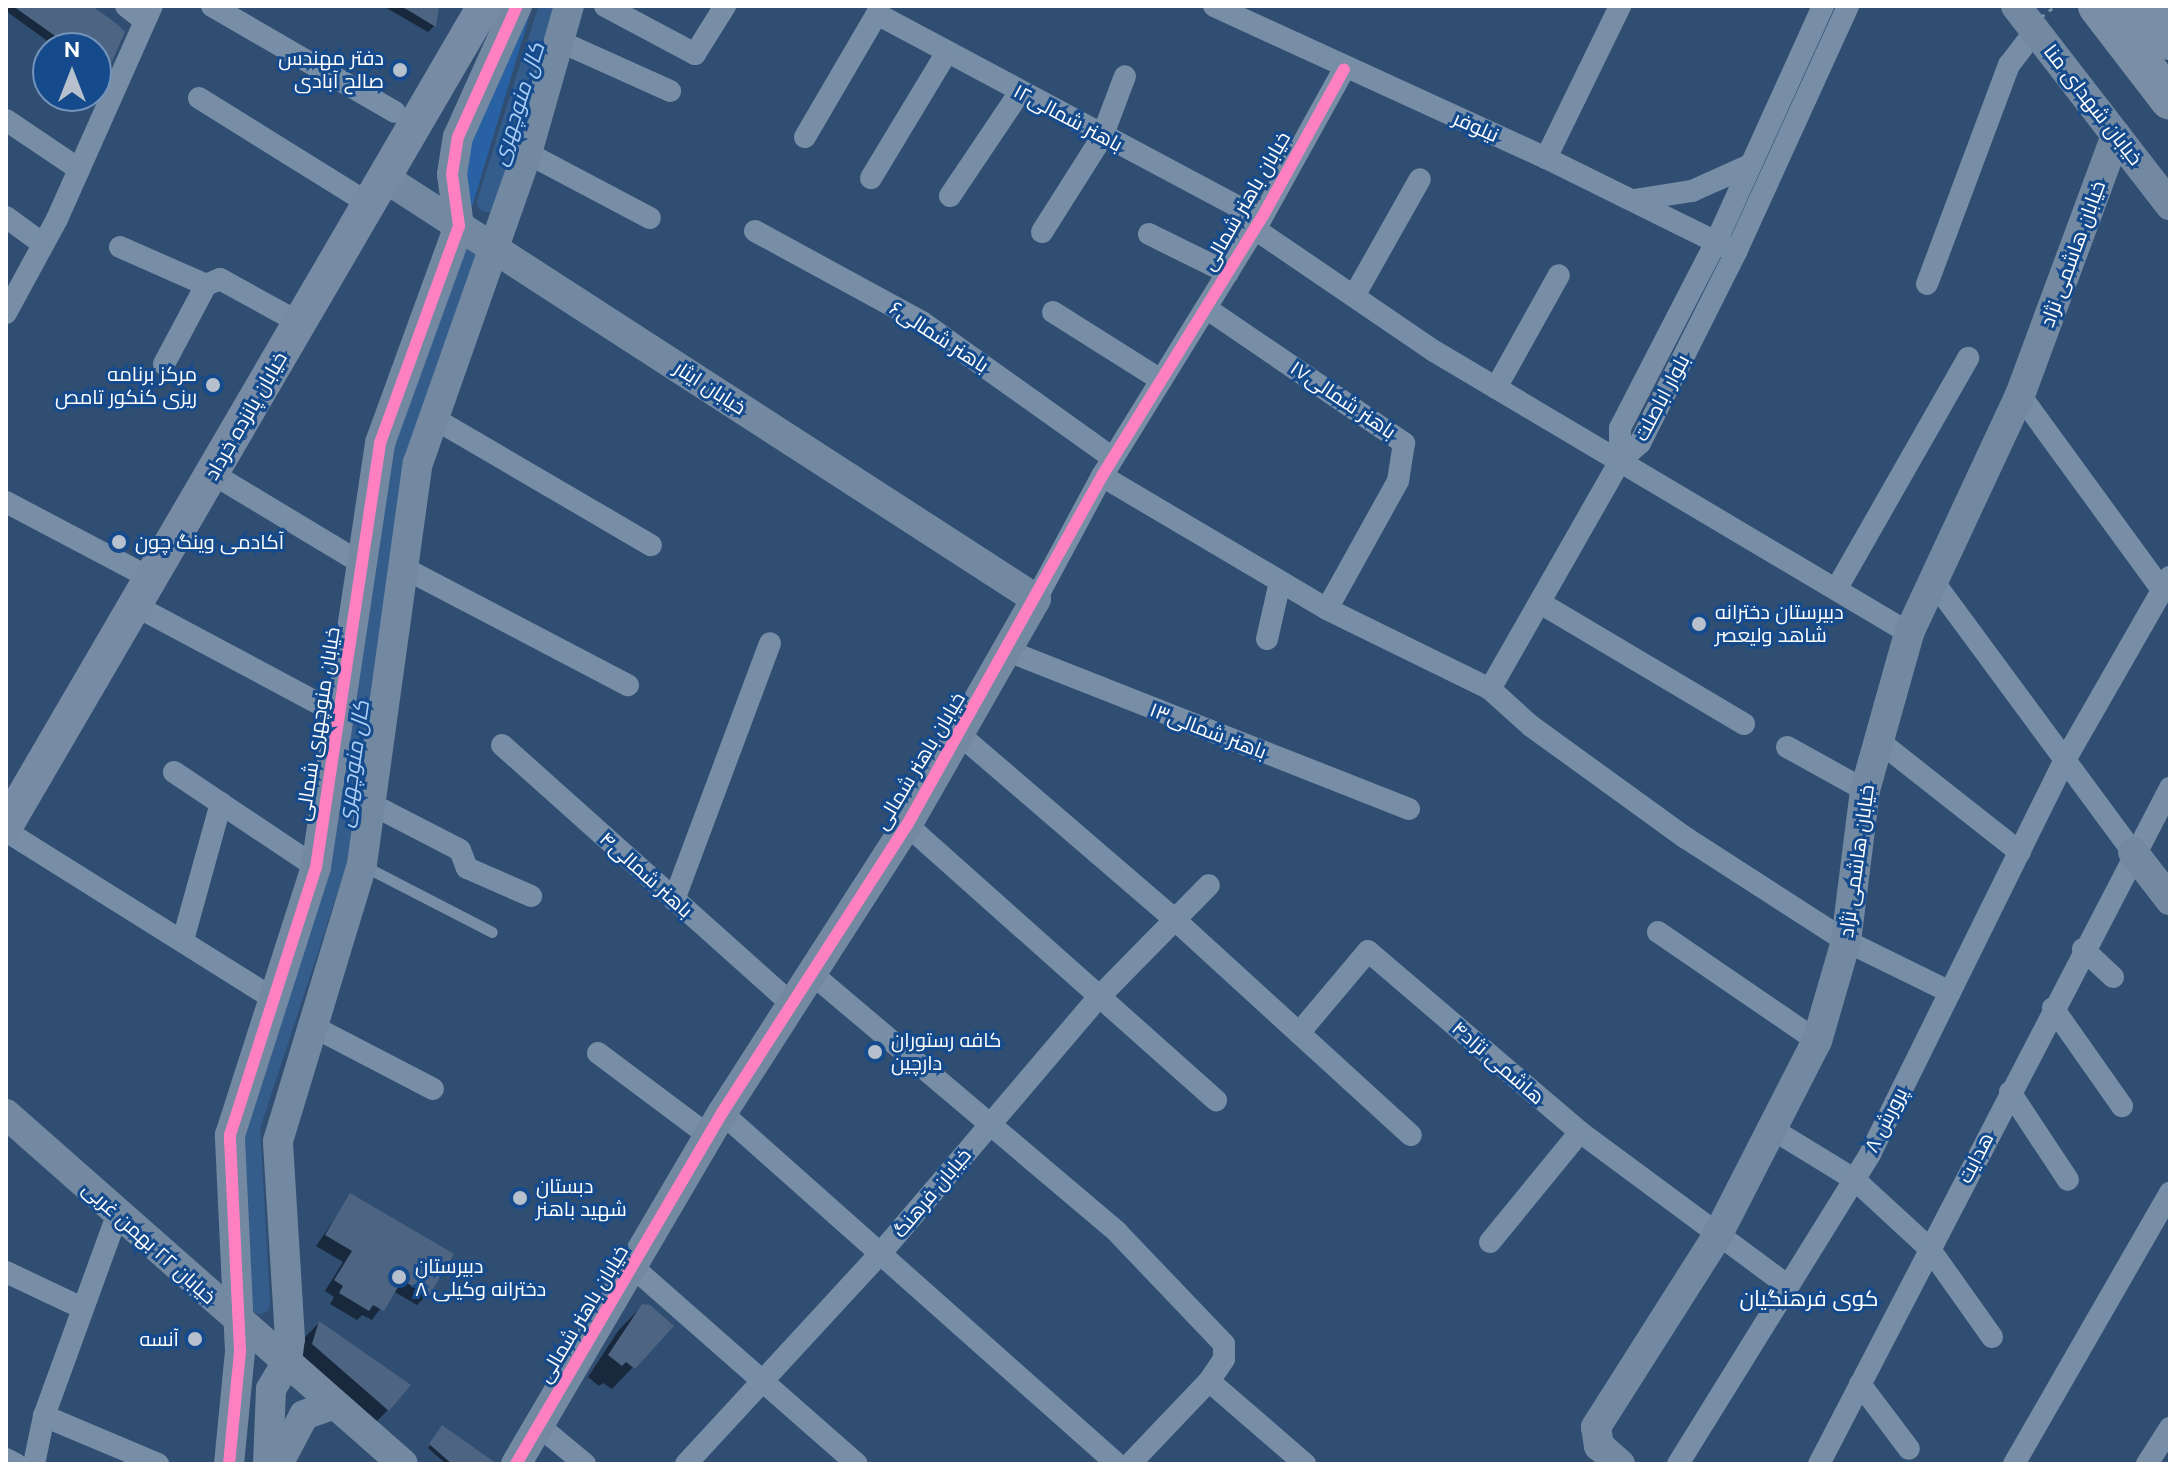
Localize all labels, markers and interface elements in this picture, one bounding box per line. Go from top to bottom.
north arrow [32,32,112,112]
text: N [64,35,80,64]
water label: کال منوچهری [486,39,550,169]
street label: خیابان شهدای منا [2038,40,2148,170]
place label: دفتر مهندس صالح آبادی [278,46,384,93]
marker: دفتر مهندس صالح آبادی [391,61,409,79]
street label: باهنر شمالی۱۲ [1009,79,1127,157]
street label: نیلوفر [1450,106,1502,148]
street label: خیابان باهنر شمالی [1197,127,1295,275]
street label: خیابان هاشمی نژاد [2035,178,2111,330]
street label: باهنر شمالی۶ [885,296,993,378]
street label: خیابان پانزده خرداد [200,348,292,484]
street label: بلوار اباصلت [1629,351,1695,445]
street label: خیابان ایثار [670,356,750,420]
street label: باهنر شمالی۱۷ [1286,356,1400,444]
place label: مرکز برنامه ریزی کنکور تامص [55,362,197,409]
marker: مرکز برنامه ریزی کنکور تامص [204,376,222,394]
place label: آکادمی وینگ چون [135,530,284,554]
marker: آکادمی وینگ چون [110,533,128,551]
place label: دبیرستان دخترانه شاهد ولیعصر [1715,600,1844,647]
marker: دبیرستان دخترانه شاهد ولیعصر [1690,615,1708,633]
street label: خیابان منوچهری شمالی [291,625,345,823]
street label: خیابان باهنر شمالی [869,688,971,834]
street label: باهنر شمالی۱۳ [1146,698,1270,764]
water label: کال منوچهری [331,699,375,829]
street label: خیابان هاشمی نژاد [1834,783,1880,939]
street label: باهنر شمالی۴ [595,827,697,923]
street label: هاشمی نژاد۴ [1447,1016,1549,1110]
place label: کافه رستوران دارچین [891,1028,1002,1075]
marker: کافه رستوران دارچین [866,1043,884,1061]
street label: پرورش ۸ [1860,1084,1912,1156]
street label: هدایت [1953,1129,1999,1187]
street label: خیابان فرهنگ [888,1144,976,1242]
place label: دبستان شهید باهنر [536,1174,627,1221]
street label: خیابان ۲۲ بهمن غربی [77,1177,221,1309]
marker: دبستان شهید باهنر [511,1189,529,1207]
street label: خیابان باهنر شمالی [532,1241,634,1387]
place label: دبیرستان دخترانه وکیلی ۸ [415,1254,546,1301]
marker: دبیرستان دخترانه وکیلی ۸ [390,1268,408,1286]
district label: کوی فرهنگیان [1739,1286,1879,1312]
place label: آنسه [140,1327,179,1351]
marker: آنسه [186,1330,204,1348]

